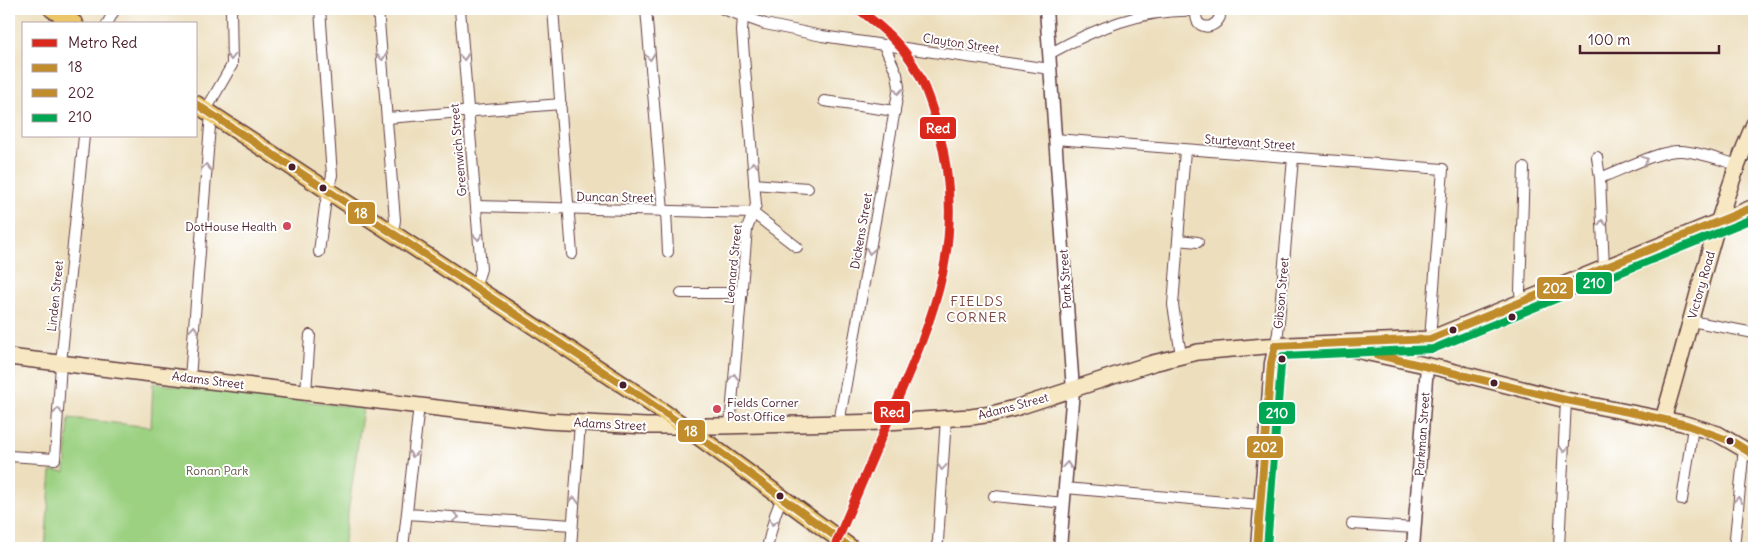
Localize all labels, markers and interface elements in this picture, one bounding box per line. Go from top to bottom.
legend [22,22,198,138]
scale bar [1580,22,1719,54]
street label: Clayton Street [922,30,1000,56]
text: 100 m [1588,30,1630,49]
text: Metro Red [68,33,137,52]
one-way arrow [226,54,236,62]
one-way arrow [376,54,387,62]
one-way arrow [458,54,469,62]
one-way arrow [645,54,656,62]
text: 18 [68,57,83,76]
text: 202 [68,83,94,102]
one-way arrow [893,87,904,95]
street label: Greenwich Street [446,103,470,197]
text: 210 [68,107,92,126]
line badge: Red [919,116,957,140]
text: Red [926,119,951,137]
street label: Sturtevant Street [1204,131,1296,153]
one-way arrow [1640,156,1649,167]
one-way arrow [747,161,758,169]
unlabelled marker [287,162,297,172]
one-way arrow [201,163,212,171]
unlabelled marker [318,183,328,193]
street label: Duncan Street [576,189,654,205]
street label: Dickens Street [847,192,875,270]
line badge: 18 [347,201,376,225]
text: 18 [354,204,368,222]
place label: DotHouse Health [185,219,277,234]
one-way arrow [1596,219,1607,227]
marker: DotHouse Health [281,220,293,232]
street label: Leonard Street [721,223,745,305]
one-way arrow [472,233,483,241]
one-way arrow [865,247,875,255]
street label: Park Street [1055,249,1075,309]
street label: Victory Road [1684,249,1718,321]
street label: Gibson Street [1270,256,1292,330]
street label: Linden Street [44,260,66,332]
line badge: 210 [1575,271,1613,295]
text: 210 [1583,274,1605,292]
line badge: 202 [1536,276,1574,300]
text: 202 [1543,279,1568,297]
district label: FIELDS CORNER [946,292,1008,326]
unlabelled marker [1507,312,1517,322]
one-way arrow [188,325,199,333]
unlabelled marker [1448,325,1458,335]
unlabelled marker [1277,354,1287,364]
street label: Adams Street [171,368,245,392]
one-way arrow [728,373,739,381]
unlabelled marker [1489,378,1499,388]
unlabelled marker [618,380,628,390]
street label: Adams Street [976,389,1050,423]
street label: Parkman Street [1412,392,1432,476]
place label: Fields Corner Post Office [727,395,799,424]
line badge: Red [873,400,911,424]
line badge: 210 [1258,401,1296,425]
marker: Fields Corner Post Office [711,403,723,415]
text: Red [880,403,905,421]
text: 210 [1266,404,1288,422]
one-way arrow [52,407,63,415]
street label: Adams Street [573,415,647,433]
line badge: 18 [677,419,706,443]
text: 18 [684,422,698,440]
line badge: 202 [1246,435,1284,459]
unlabelled marker [1725,436,1735,446]
text: 202 [1253,438,1278,456]
one-way arrow [1559,445,1570,453]
one-way arrow [408,450,419,458]
one-way arrow [1061,460,1072,468]
park label: Ronan Park [186,463,248,478]
one-way arrow [936,463,947,471]
unlabelled marker [775,491,785,501]
one-way arrow [569,495,580,503]
one-way arrow [1733,495,1744,503]
one-way arrow [452,512,460,523]
one-way arrow [768,518,779,527]

